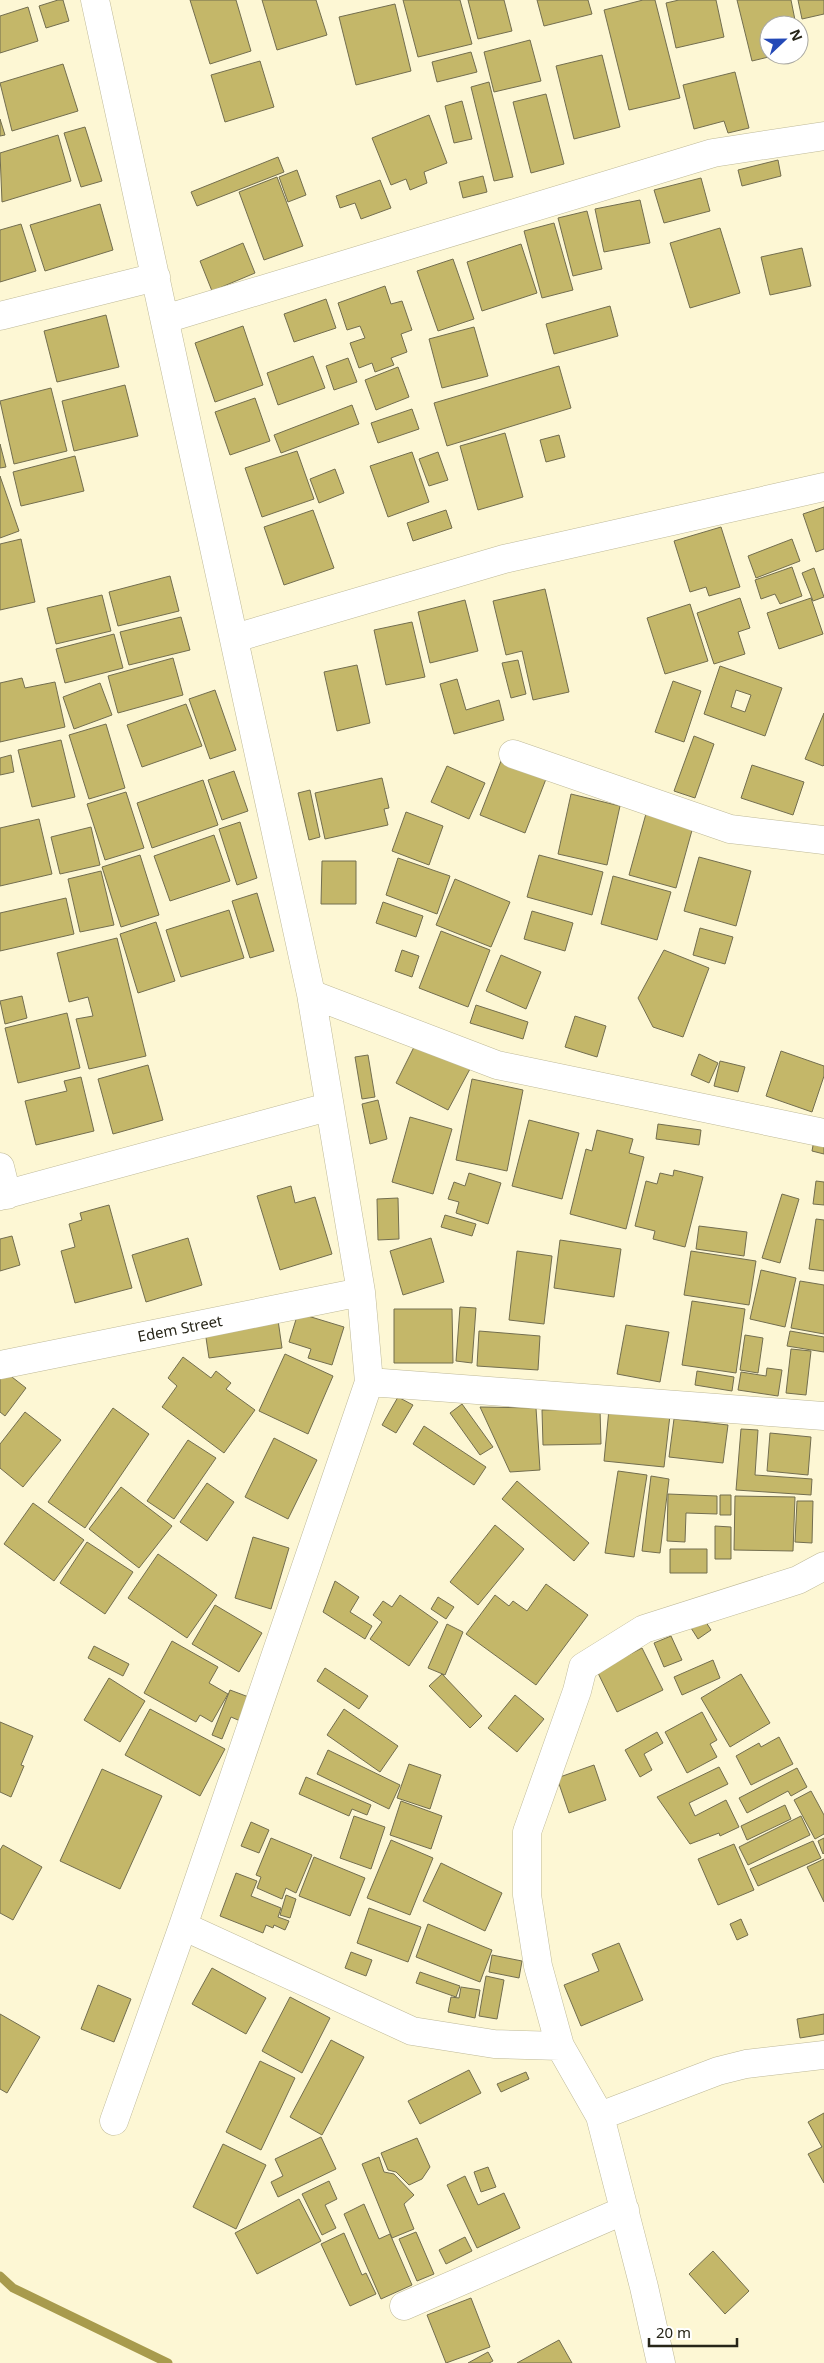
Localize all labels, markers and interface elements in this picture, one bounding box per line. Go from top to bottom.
north arrow [759,15,809,65]
text: N [786,26,807,44]
street label: Edem Street [136,1310,224,1346]
scale bar [649,2316,736,2348]
text: 20 m [656,2322,691,2342]

